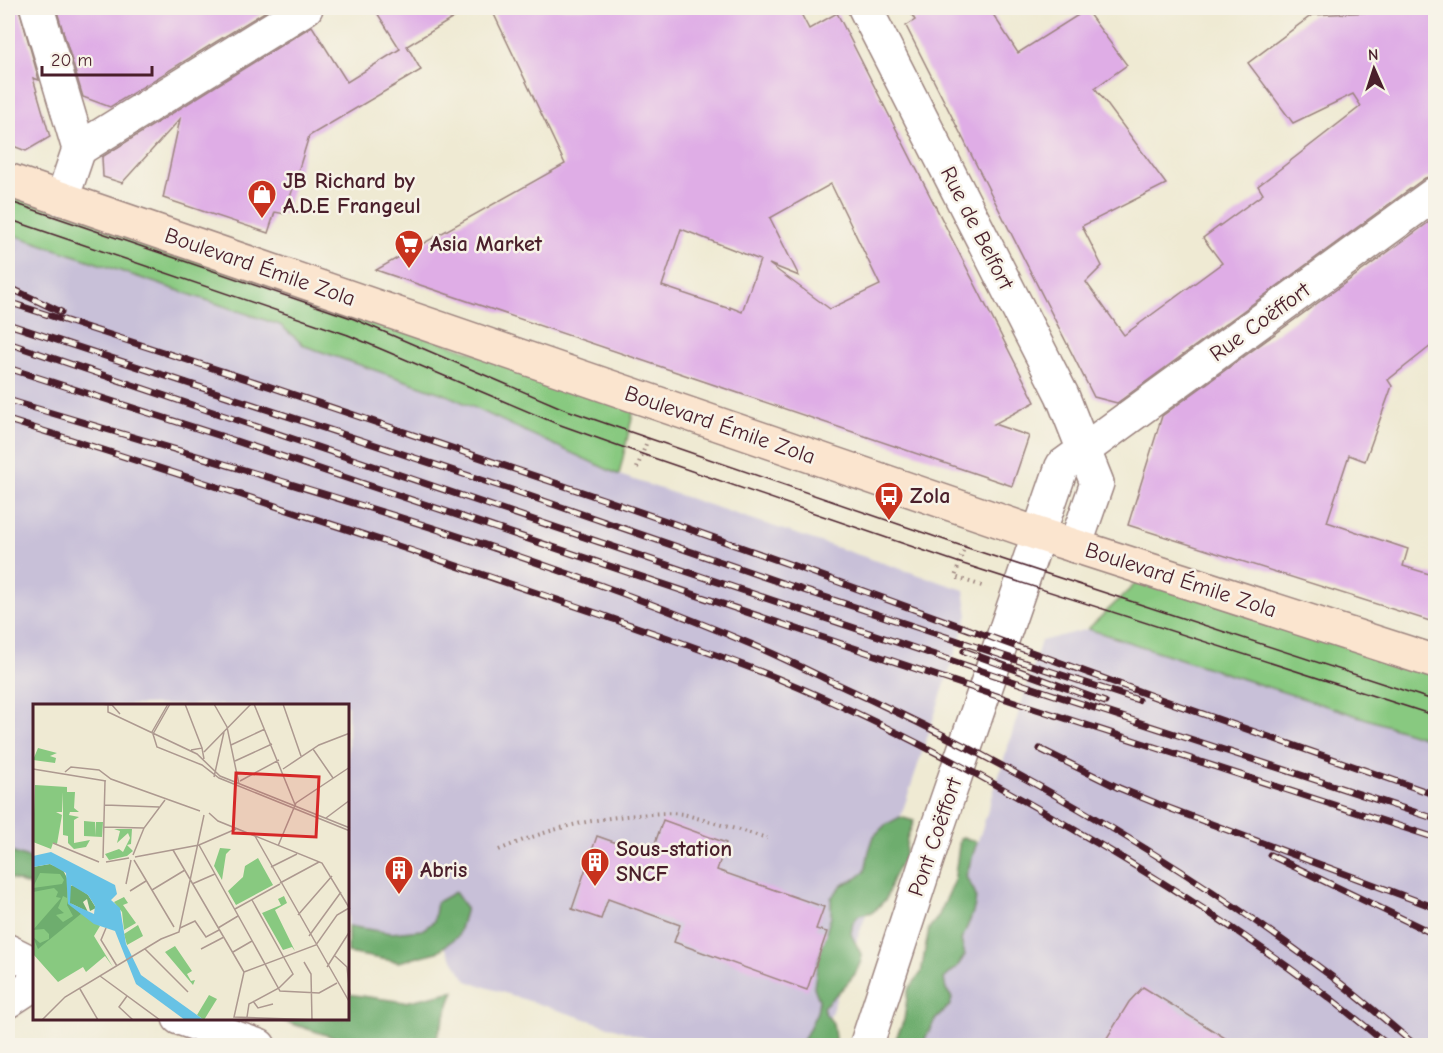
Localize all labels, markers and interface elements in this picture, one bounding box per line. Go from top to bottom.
scale bar [42,39,152,77]
north arrow [1344,39,1404,99]
text: N [1368,46,1379,64]
text: 20 m [51,50,92,71]
street label: Rue de Belfort [935,162,1019,295]
place label: JB Richard by A.D.E Frangeul [283,168,421,219]
shop icon: JB Richard by A.D.E Frangeul [246,178,278,220]
street label: Boulevard Émile Zola [161,222,359,312]
supermarket icon: Asia Market [393,228,425,270]
place label: Asia Market [430,231,543,257]
street label: Rue Coëffort [1205,277,1316,367]
street label: Boulevard Émile Zola [621,380,819,470]
bus stop icon: Zola [873,480,905,522]
place label: Zola [910,483,950,509]
street label: Boulevard Émile Zola [1082,537,1280,623]
inset map [33,704,350,1020]
street label: Pont Coëffort [903,774,968,900]
place label: Sous-station SNCF [616,836,732,887]
building icon: Sous-station SNCF [579,846,611,888]
building icon: Abris [383,854,415,896]
place label: Abris [420,857,467,883]

